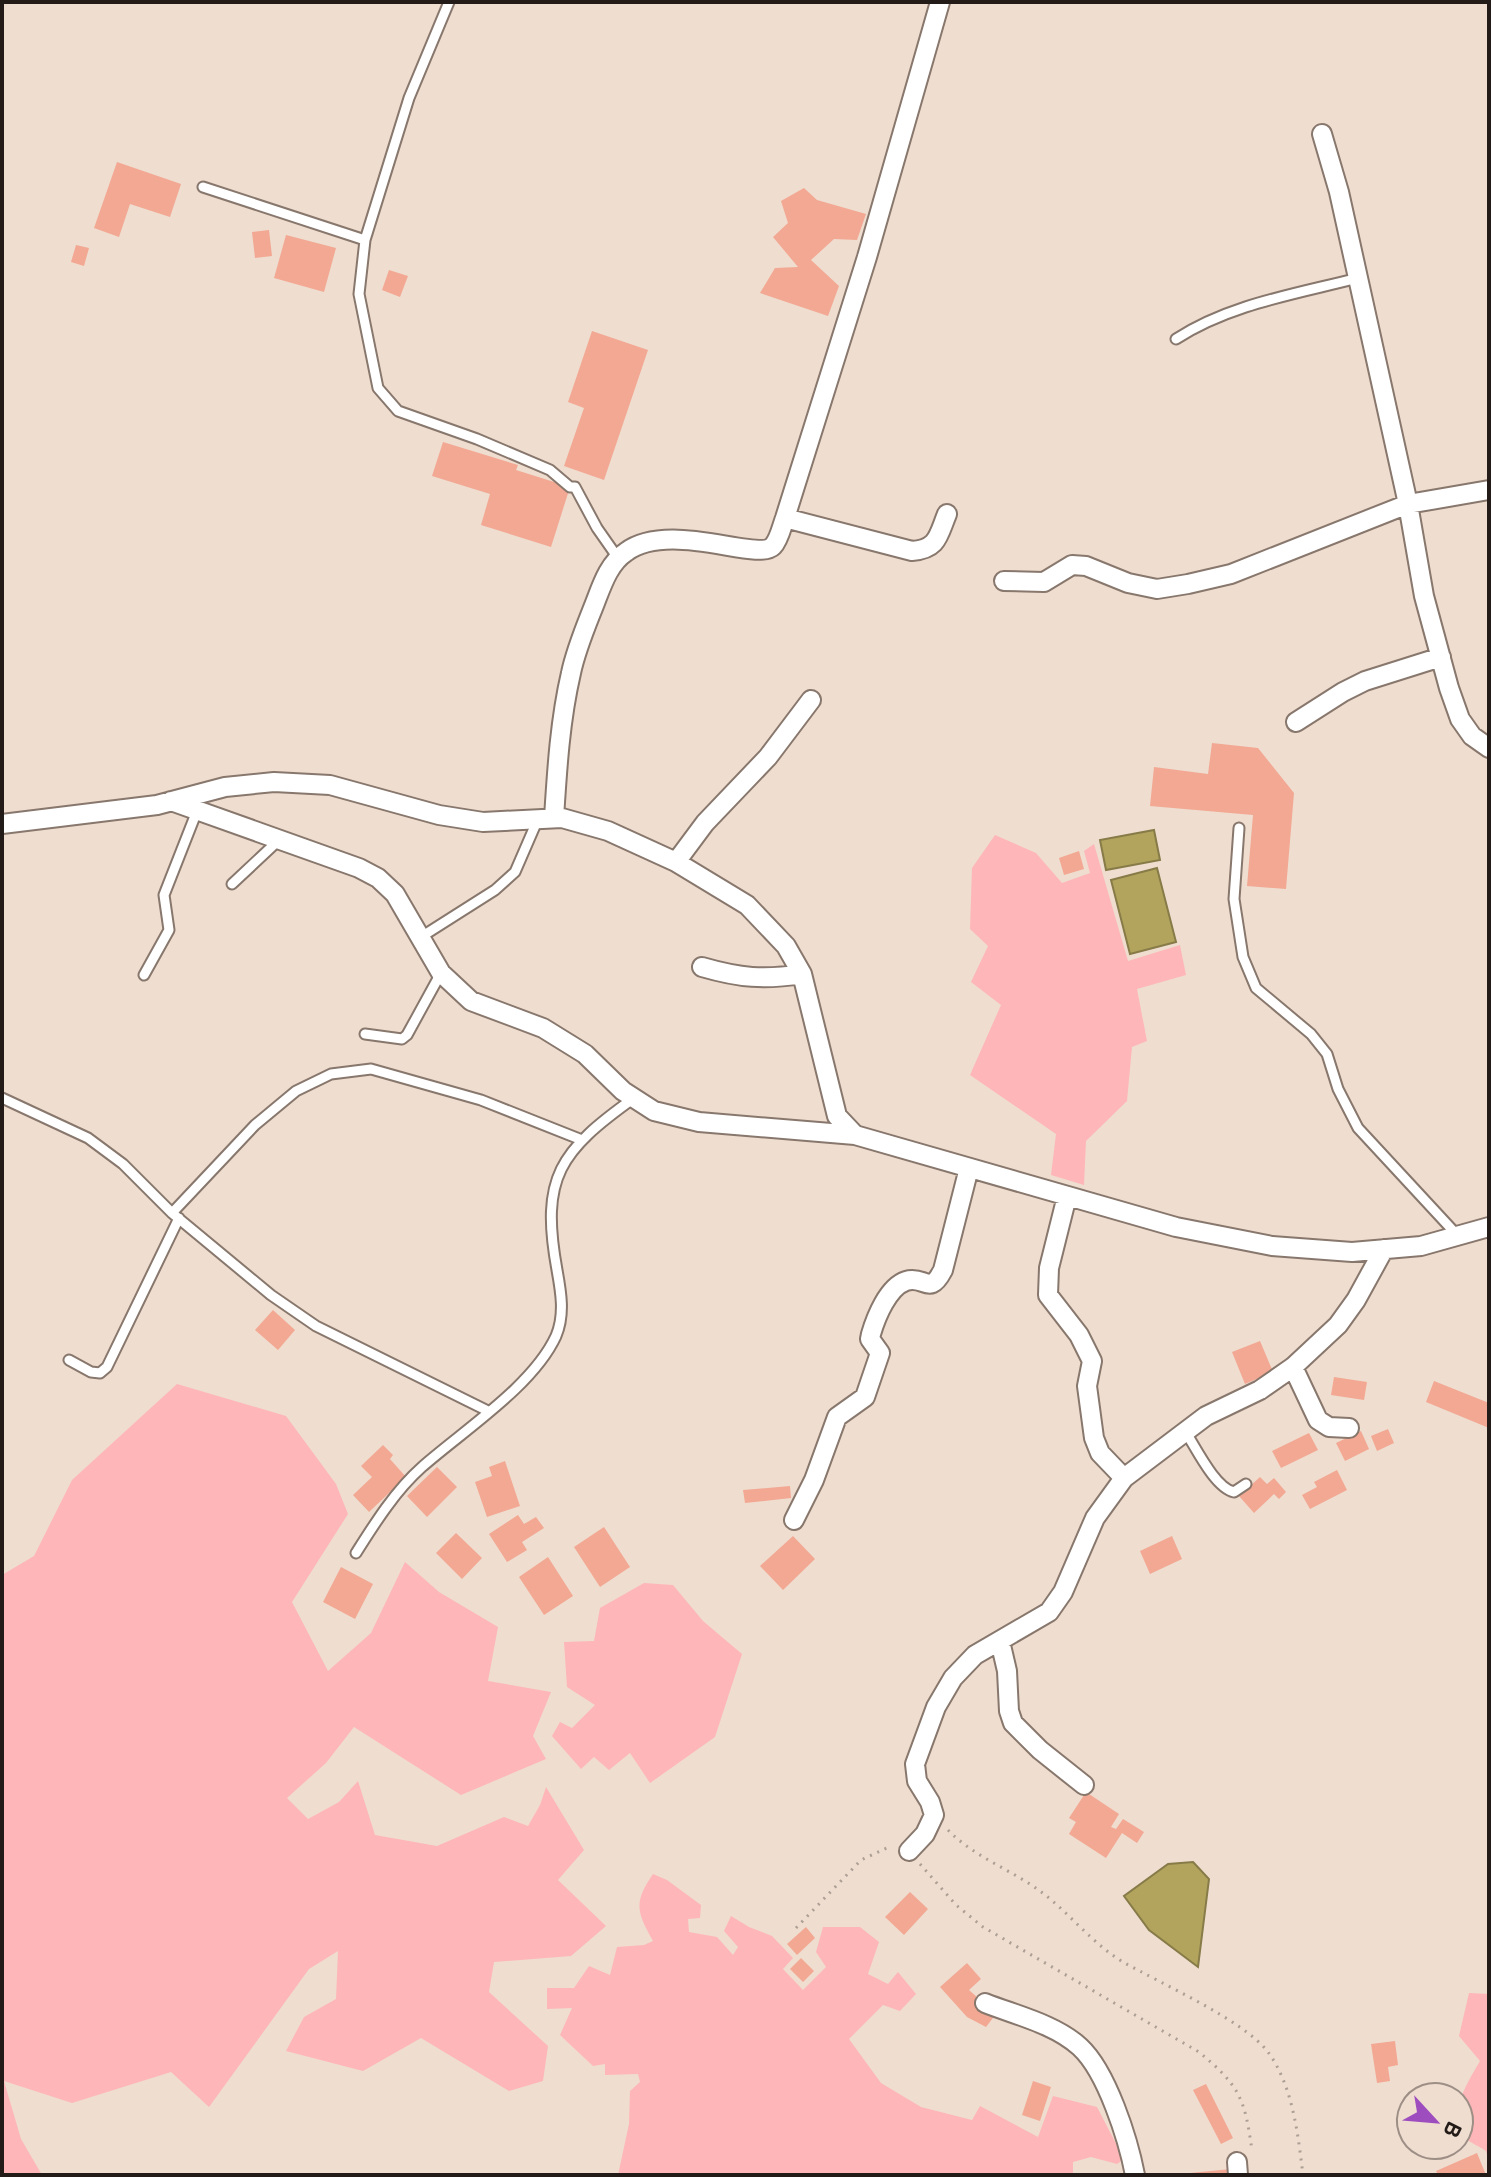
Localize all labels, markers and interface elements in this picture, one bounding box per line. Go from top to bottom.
north arrow [1395,2081,1475,2161]
text: B [1437,2117,1469,2142]

